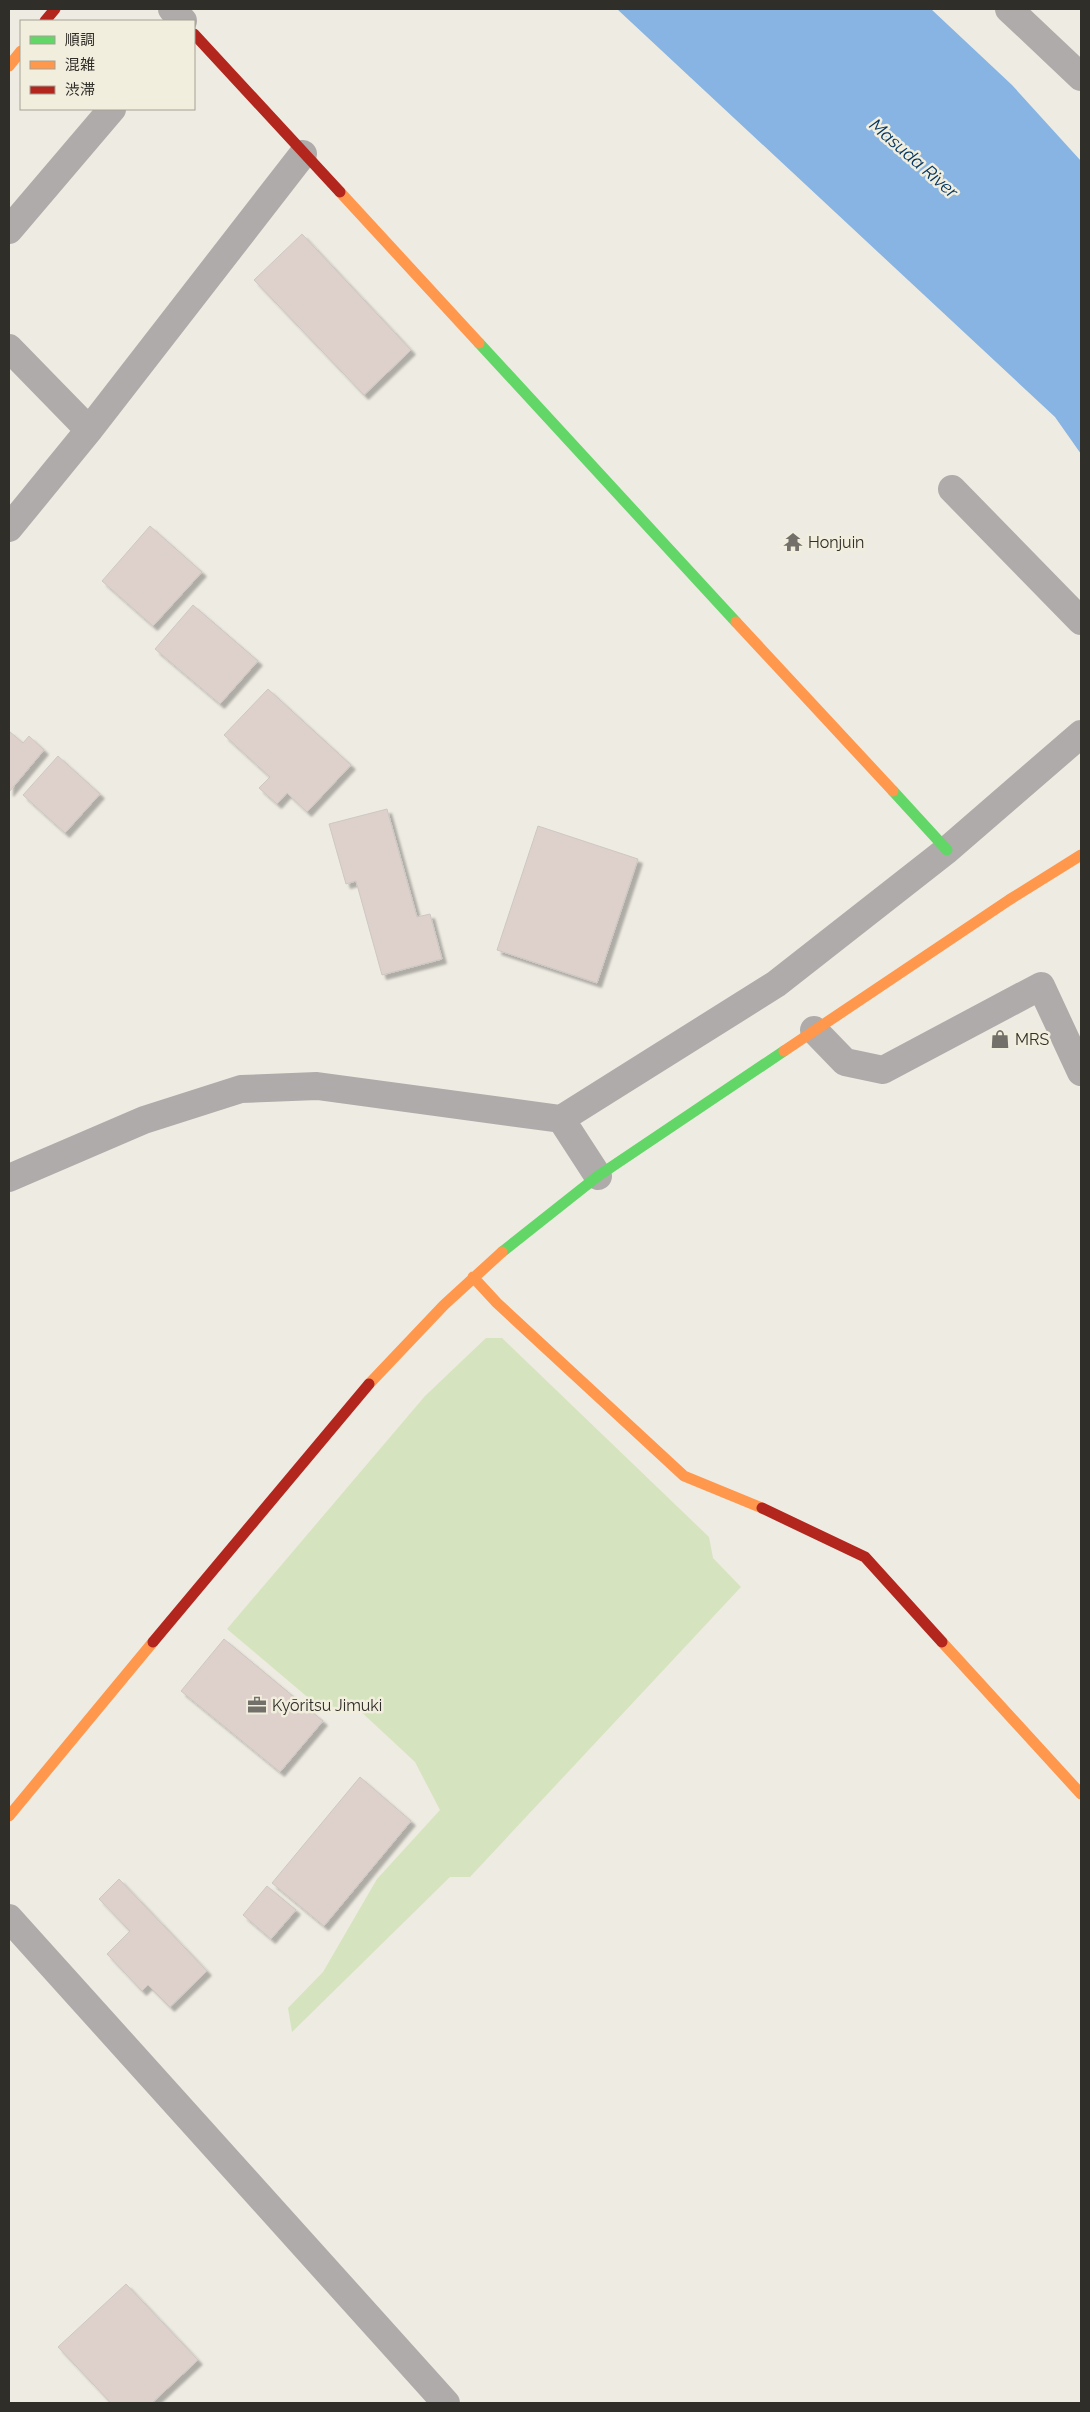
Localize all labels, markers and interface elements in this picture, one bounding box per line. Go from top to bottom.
legend [20,20,195,110]
text: 順調 [65,31,95,49]
text: 混雑 [65,56,95,74]
text: 渋滞 [65,81,95,99]
water label: Masuda River [866,114,963,203]
temple icon: Honjuin [782,531,804,553]
place label: Honjuin [808,533,864,552]
shop icon: MRS [989,1028,1011,1050]
place label: MRS [1015,1030,1049,1049]
office icon: Kyōritsu Jimuki [246,1694,268,1716]
place label: Kyōritsu Jimuki [272,1696,382,1715]

